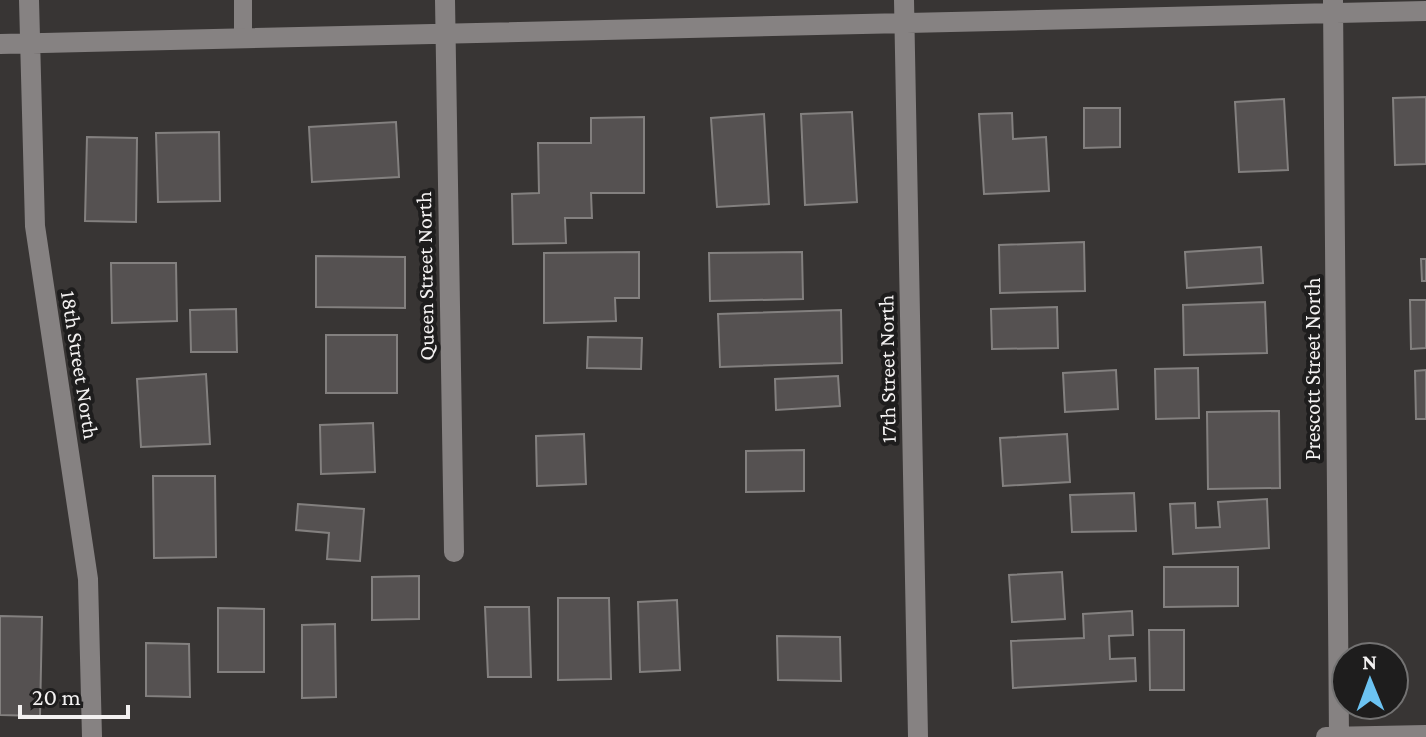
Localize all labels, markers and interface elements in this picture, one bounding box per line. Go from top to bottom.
street label: Queen Street North [411,191,439,361]
street label: Prescott Street North [1300,277,1325,461]
street label: 18th Street North [56,289,104,441]
street label: 17th Street North [873,294,901,443]
north arrow [1330,641,1410,721]
text: N [1362,649,1377,674]
scale bar [20,669,128,719]
text: 20 m [32,683,81,710]

